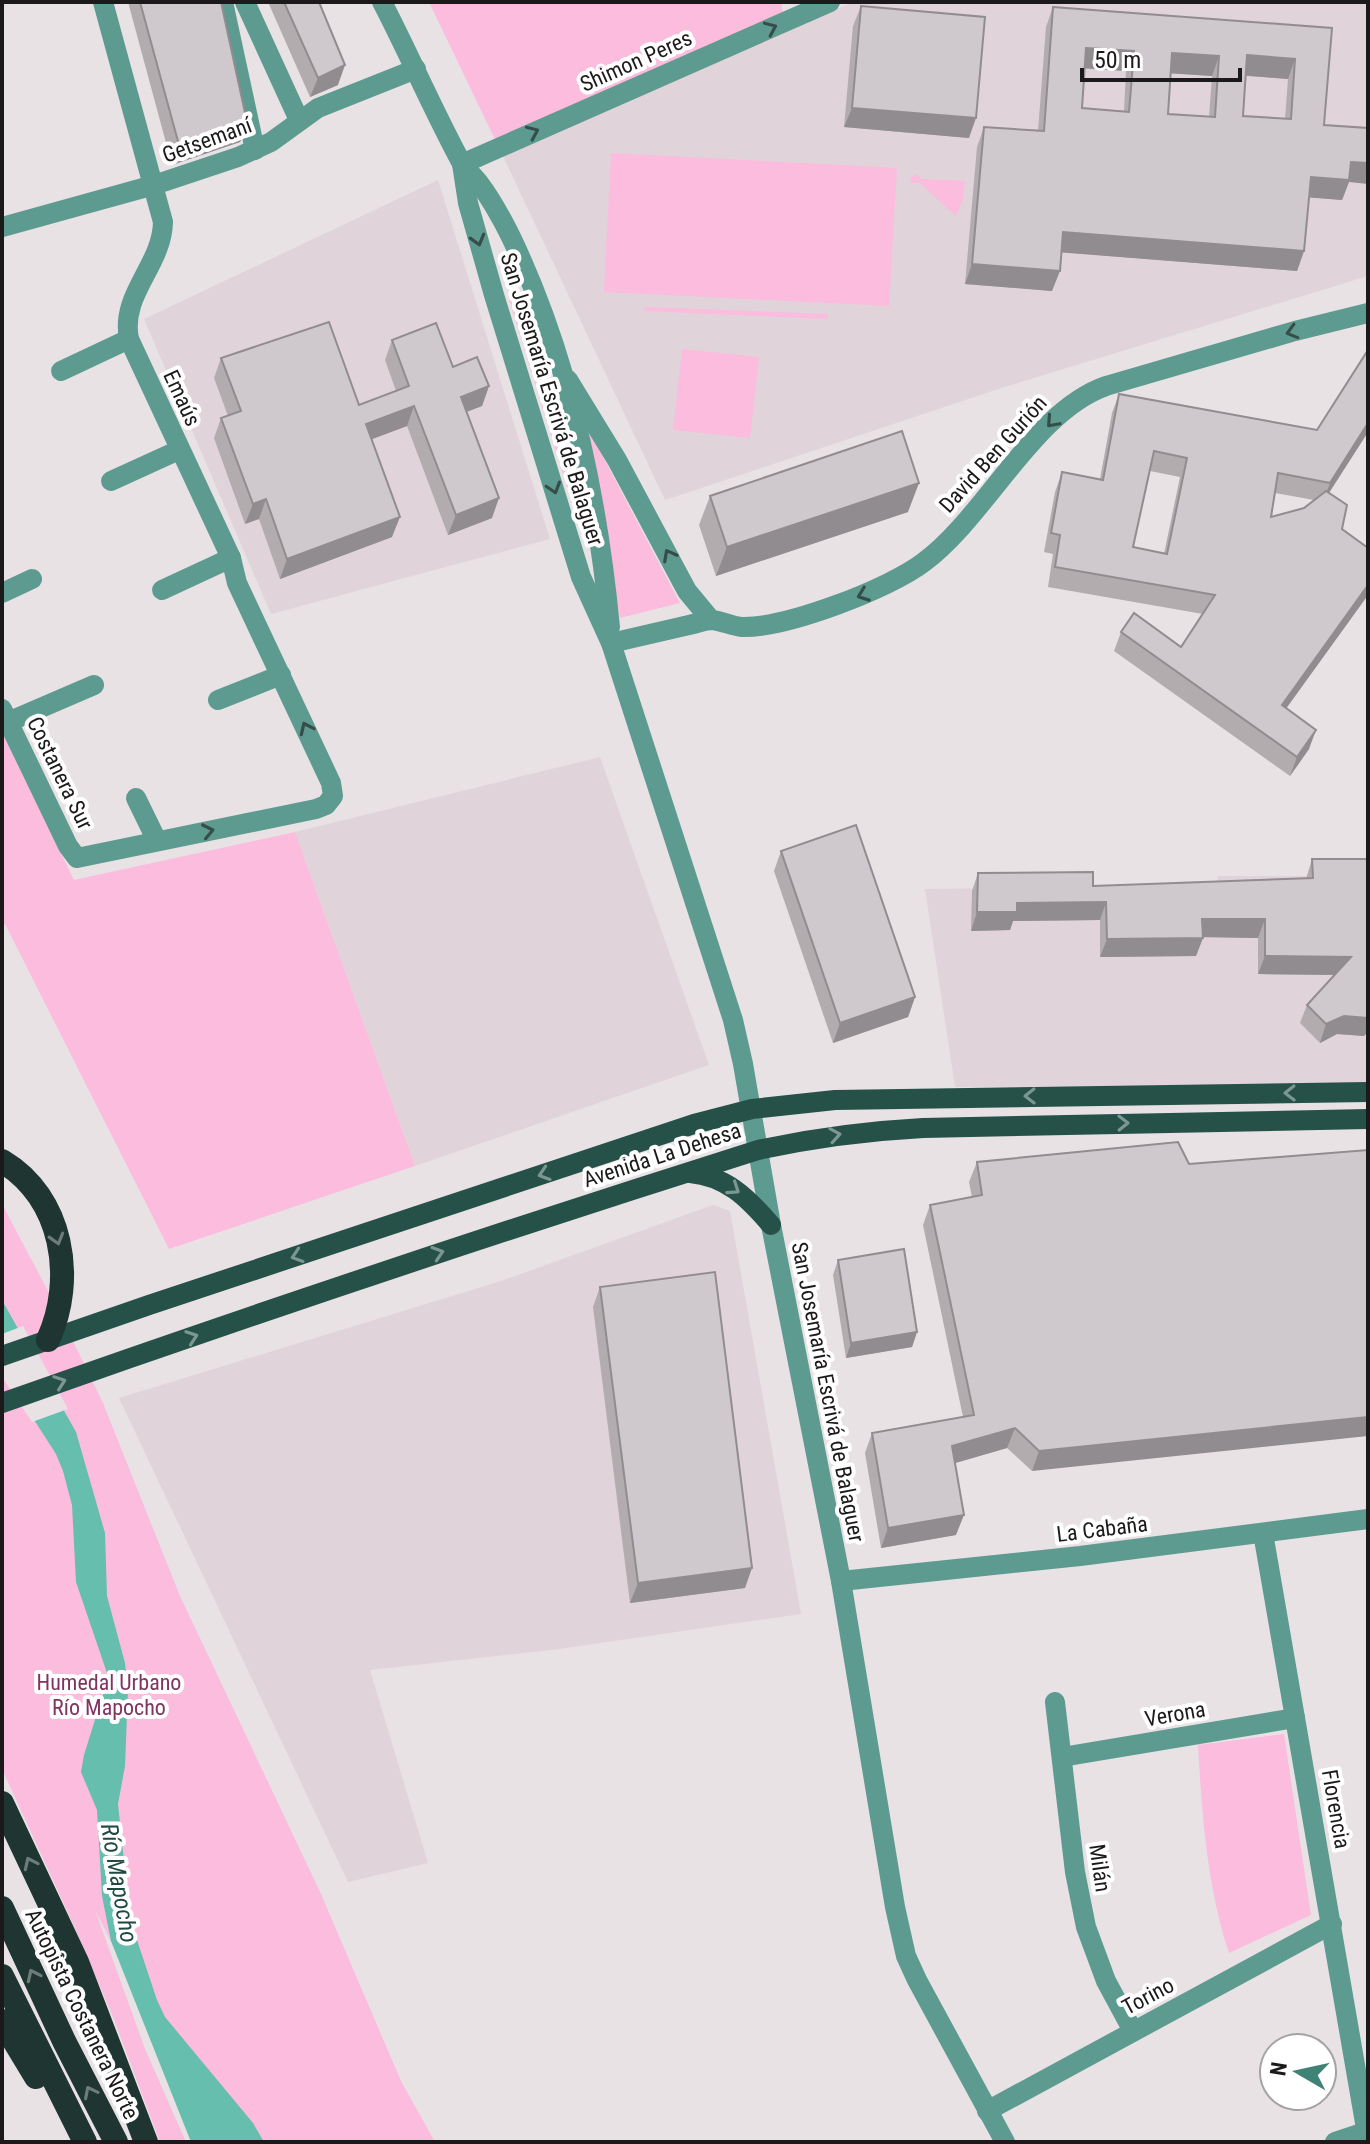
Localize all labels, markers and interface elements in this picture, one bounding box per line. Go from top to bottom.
one-way arrow [763,21,777,37]
street label: Shimon Peres [576,25,696,97]
scale bar [1082,32,1240,82]
text: 50 m [1094,46,1141,74]
street label: Getsemaní [159,112,256,168]
one-way arrow [525,126,539,142]
one-way arrow [469,232,485,246]
street label: San Josemaría Escrivá de Balaguer [495,250,609,549]
one-way arrow [1286,323,1300,339]
street label: Emaús [158,366,206,430]
street label: David Ben Gurión [934,390,1052,518]
one-way arrow [1047,412,1061,427]
one-way arrow [545,481,561,495]
one-way arrow [663,549,678,563]
one-way arrow [857,585,871,602]
street label: Costanera Sur [22,713,98,834]
one-way arrow [300,722,316,736]
one-way arrow [201,823,215,840]
one-way arrow [1283,1084,1296,1101]
one-way arrow [1023,1088,1036,1105]
one-way arrow [1117,1115,1130,1132]
street label: Avenida La Dehesa [580,1118,744,1192]
one-way arrow [828,1128,842,1145]
one-way arrow [537,1165,551,1181]
one-way arrow [725,1179,739,1194]
one-way arrow [48,1231,64,1245]
street label: San Josemaría Escrivá de Balaguer [787,1240,869,1544]
one-way arrow [431,1246,444,1262]
one-way arrow [291,1247,304,1263]
one-way arrow [184,1330,198,1346]
one-way arrow [52,1376,66,1392]
street label: La Cabaña [1055,1511,1149,1547]
park label: Humedal Urbano Río Mapocho [37,1670,181,1720]
street label: Verona [1143,1696,1207,1732]
street label: Florencia [1317,1767,1355,1851]
water label: Río Mapocho [95,1821,143,1945]
street label: Milán [1084,1843,1116,1893]
one-way arrow [24,1857,40,1872]
street label: Autopista Costanera Norte [20,1905,144,2123]
one-way arrow [27,1968,43,1983]
street label: Torino [1118,1972,1178,2020]
north arrow [1258,2032,1338,2112]
text: N [1265,2060,1292,2078]
one-way arrow [84,2085,100,2100]

